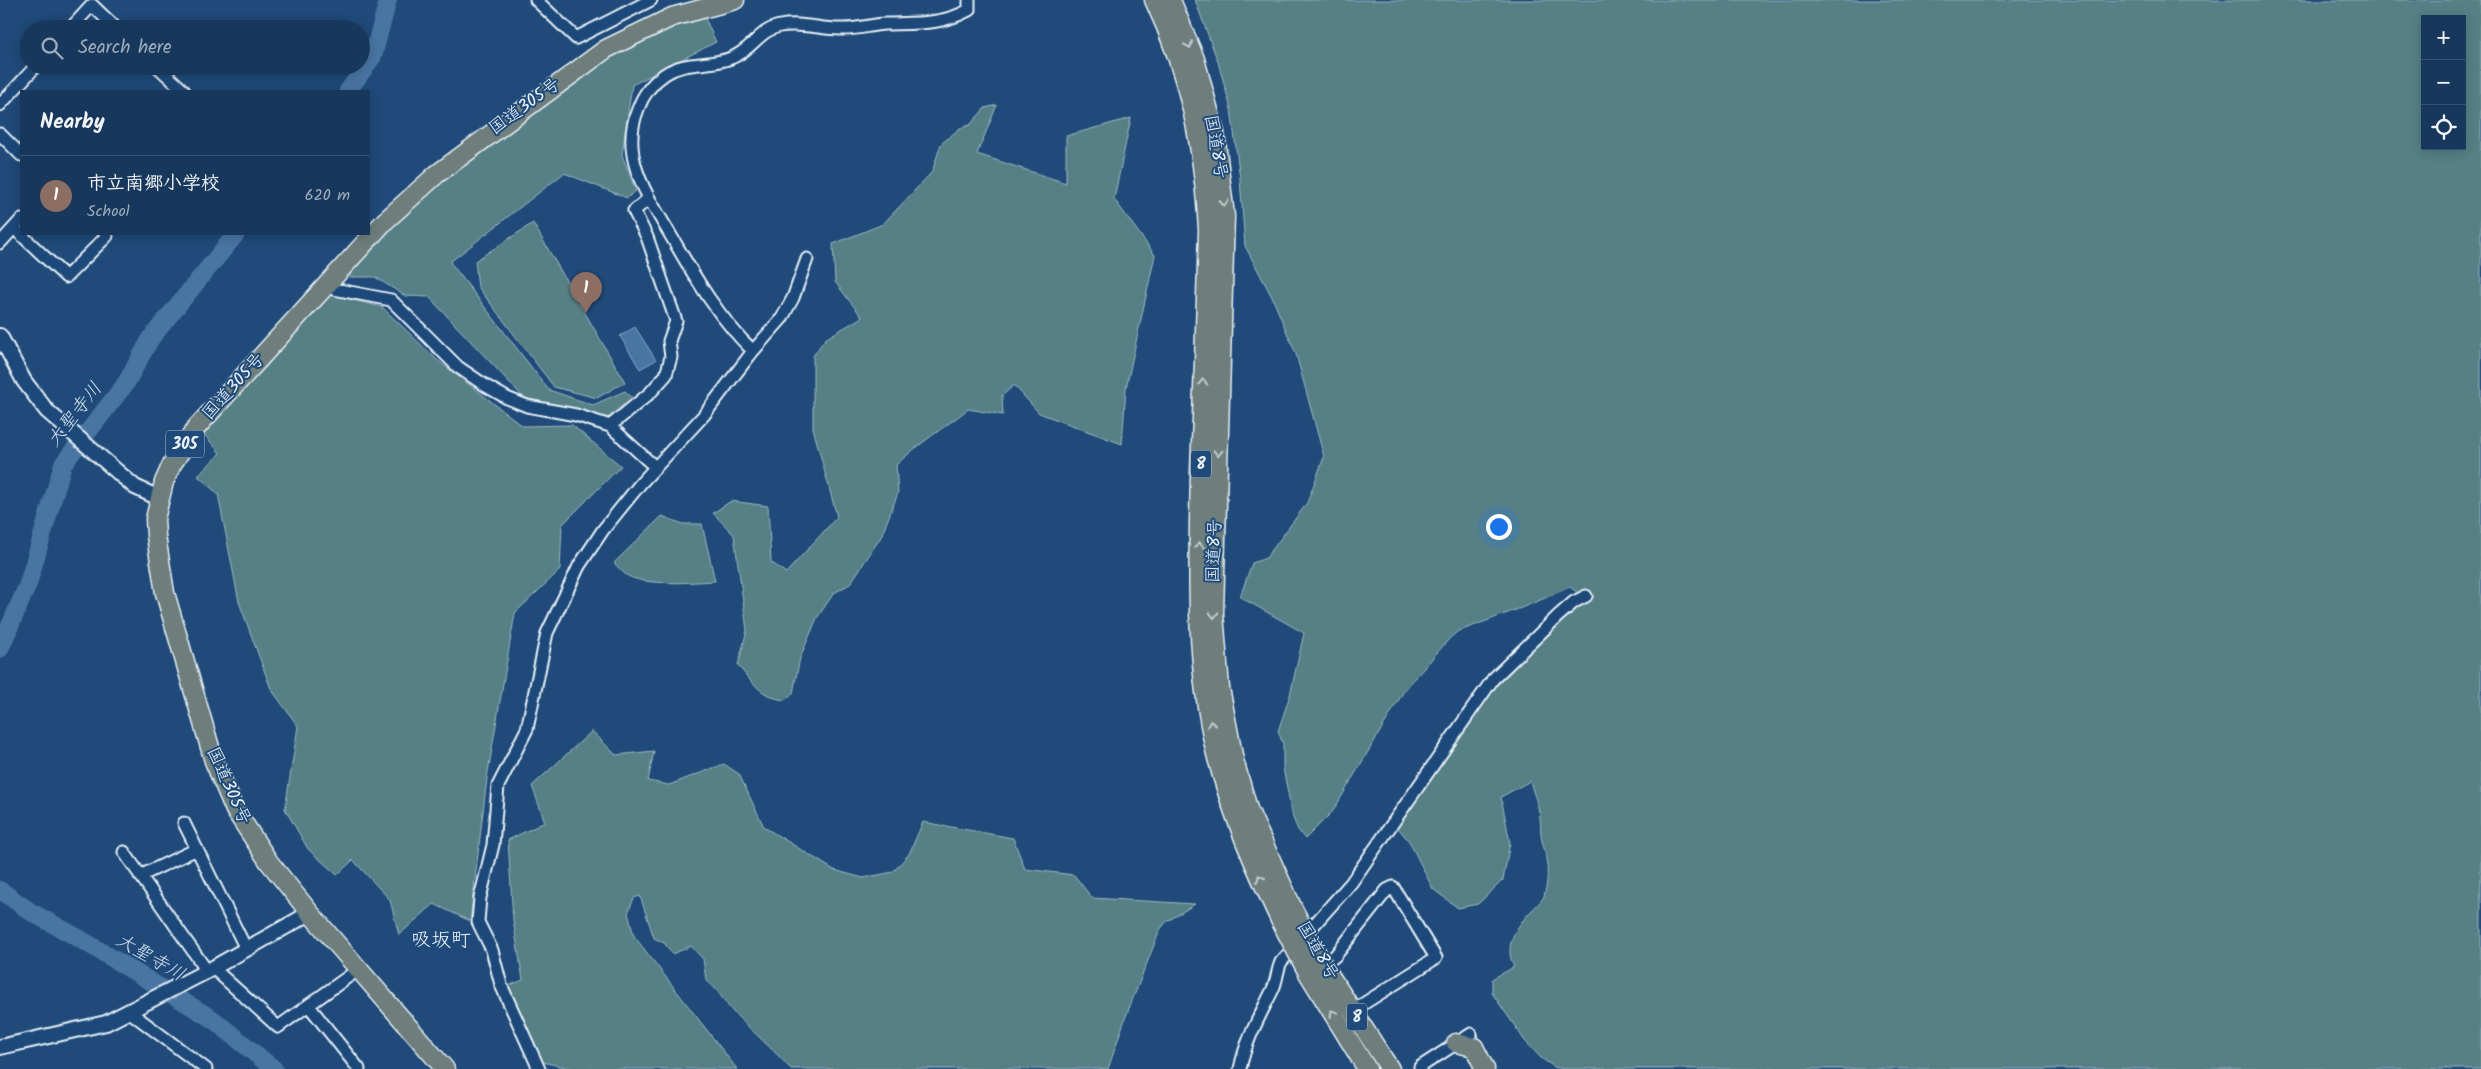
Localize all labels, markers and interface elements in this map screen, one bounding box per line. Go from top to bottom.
map controls [2421,15,2466,150]
button: + [2421,15,2466,60]
search box [20,20,370,75]
text: Search here [78,33,172,63]
icon: search [38,34,66,62]
one-way arrow [1183,40,1194,49]
button: − [2421,60,2466,105]
street label: 国道305号 [483,71,567,143]
button: locate [2421,105,2466,150]
text: Nearby [40,106,105,139]
street label: 国道8号 [1195,113,1235,181]
text: 市立南郷小学校 [87,169,220,199]
text: 1 [54,183,58,208]
text: 620 m [305,183,350,208]
text: School [87,199,130,224]
one-way arrow [1218,199,1229,207]
pin: 1 [570,272,602,313]
street label: 国道305号 [195,346,273,428]
water label: 大聖寺川 [40,376,110,454]
one-way arrow [1198,378,1209,386]
road number: 305 [166,430,204,458]
road number: 8 [1191,450,1211,478]
one-way arrow [1213,450,1223,457]
your location [1486,514,1512,540]
street label: 国道8号 [1199,518,1231,584]
one-way arrow [1193,541,1204,549]
one-way arrow [1209,612,1220,620]
one-way arrow [1206,720,1216,728]
street label: 国道305号 [198,742,258,830]
one-way arrow [1256,874,1267,883]
street label: 国道8号 [1288,916,1346,986]
district label: 吸坂町 [411,925,471,957]
water label: 大聖寺川 [110,926,190,990]
road number: 8 [1347,1004,1367,1030]
one-way arrow [1329,1009,1339,1018]

